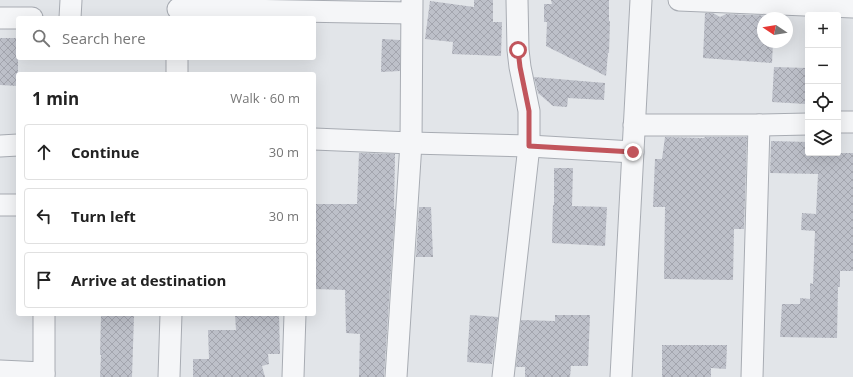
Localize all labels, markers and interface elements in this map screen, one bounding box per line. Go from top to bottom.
north arrow [757,12,793,48]
map controls [805,12,841,156]
button: + [805,12,841,48]
search box [16,16,316,60]
icon: search [30,27,52,49]
text: Search here [62,28,146,48]
route start [509,41,527,59]
button: − [805,48,841,84]
button: locate [805,84,841,120]
text: 1 min [32,87,79,110]
text: Walk · 60 m [230,89,300,107]
button: layers [805,120,841,156]
icon: ahead [33,141,55,163]
text: Continue [71,142,139,162]
text: 30 m [269,143,299,161]
route end [624,143,642,161]
icon: left [33,205,55,227]
text: Turn left [71,206,136,226]
text: 30 m [269,207,299,225]
icon: arrive [33,269,55,291]
text: Arrive at destination [71,270,226,290]

